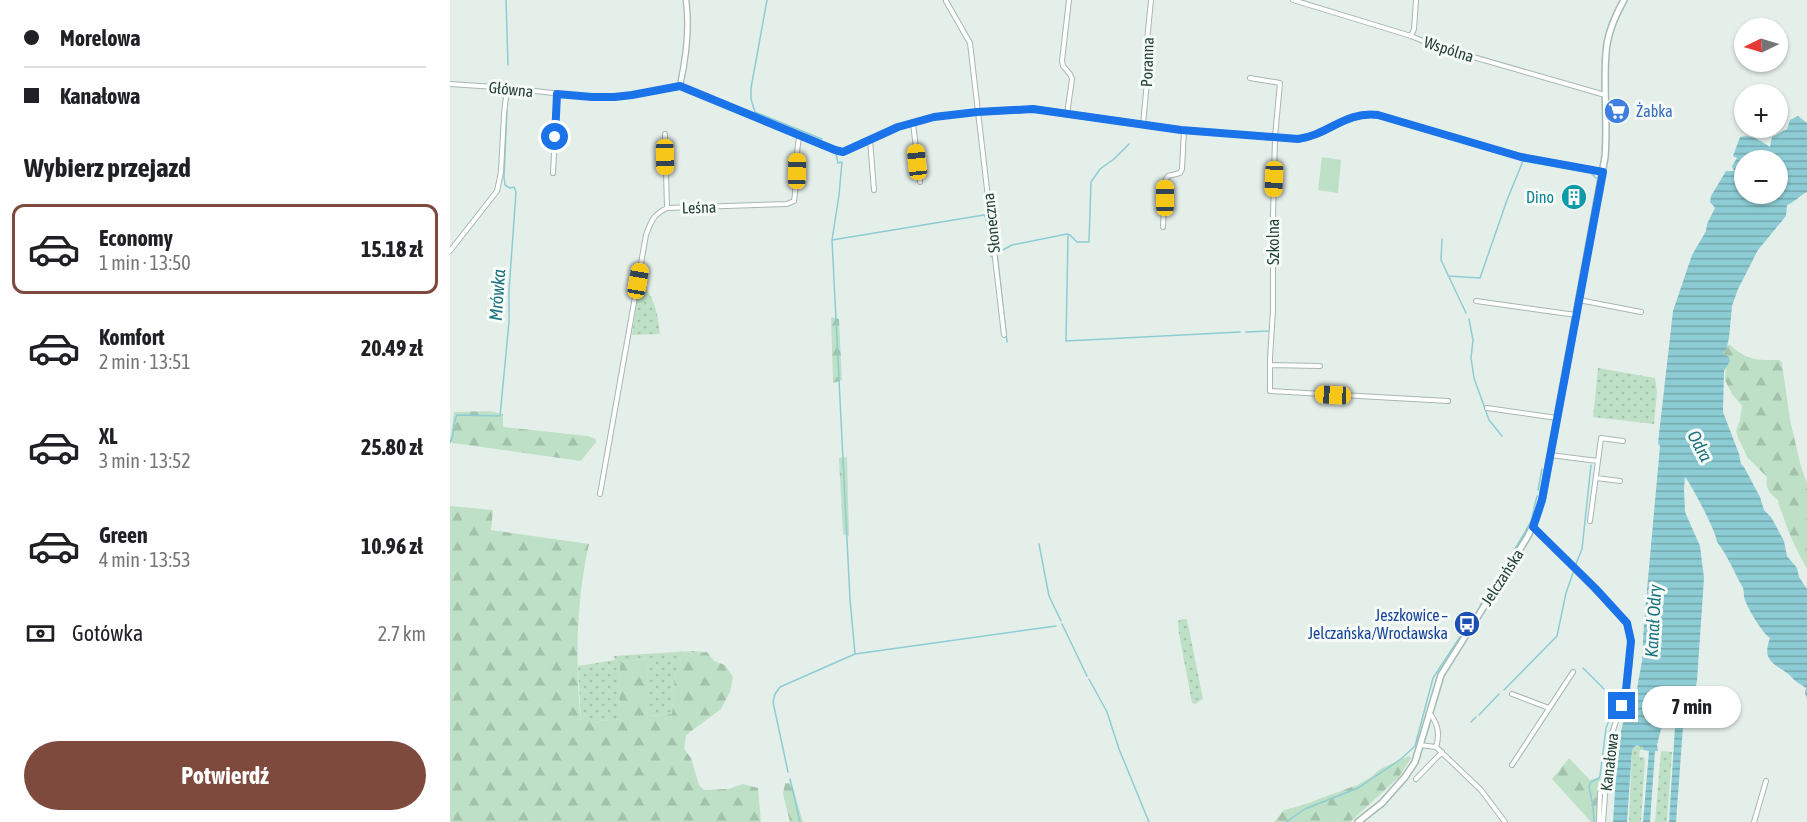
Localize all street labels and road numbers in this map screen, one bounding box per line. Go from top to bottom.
street label: Wspólna [1421,32,1476,66]
street label: Poranna [1137,37,1157,87]
street label: Główna [488,78,534,100]
street label: Słoneczna [979,192,1003,254]
street label: Leśna [682,197,716,217]
street label: Szkolna [1264,219,1282,265]
street label: Jelczańska [1477,545,1527,609]
street label: Kanałowa [1597,732,1621,792]

